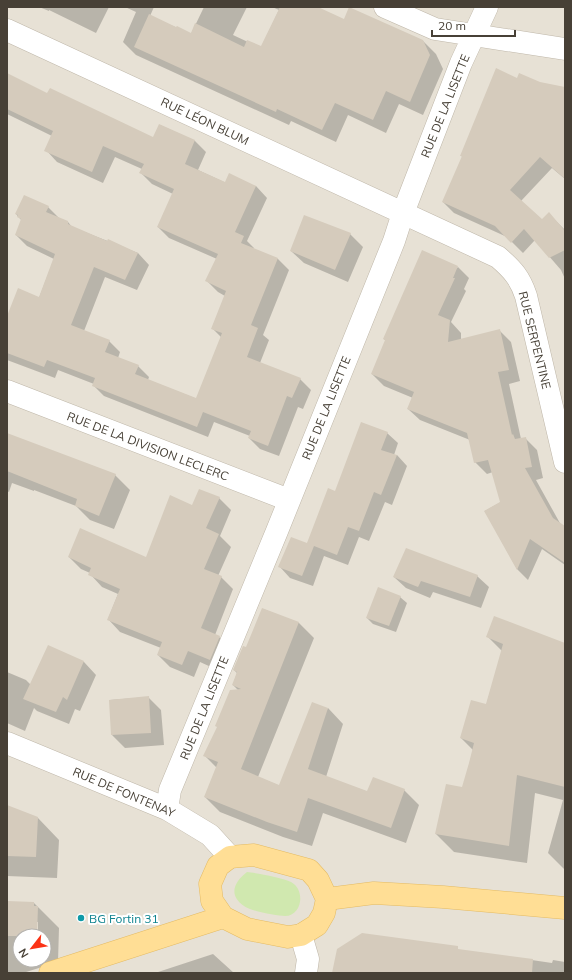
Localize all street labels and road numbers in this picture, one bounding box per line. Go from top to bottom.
street label: RUE DE LA LISETTE [417,52,473,160]
street label: RUE LÉON BLUM [158,94,252,148]
street label: RUE SERPENTINE [516,290,554,390]
street label: RUE DE LA LISETTE [298,354,354,462]
street label: RUE DE LA DIVISION LECLERC [65,408,231,484]
street label: RUE DE LA LISETTE [176,654,232,762]
street label: RUE DE FONTENAY [71,764,178,821]

